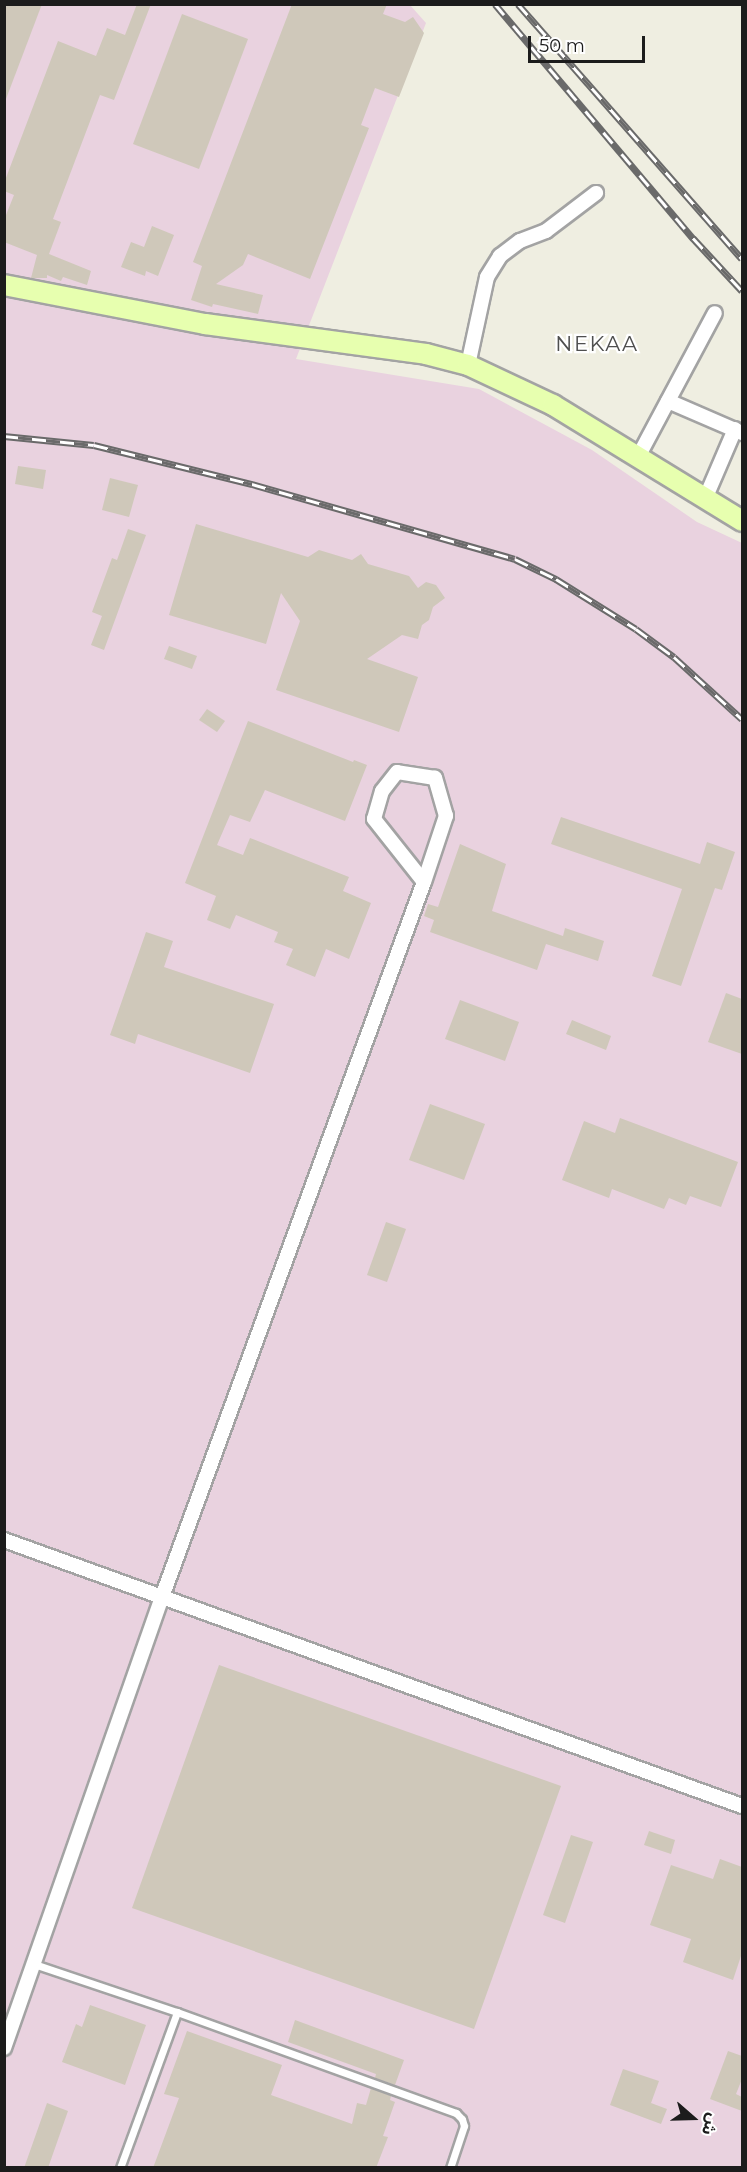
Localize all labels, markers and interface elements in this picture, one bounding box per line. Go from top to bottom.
scale bar [531,24,648,62]
text: 50 m [539,35,585,57]
district label: NEKAA [555,331,639,357]
north arrow [663,2088,723,2148]
text: ش [698,2111,723,2138]

